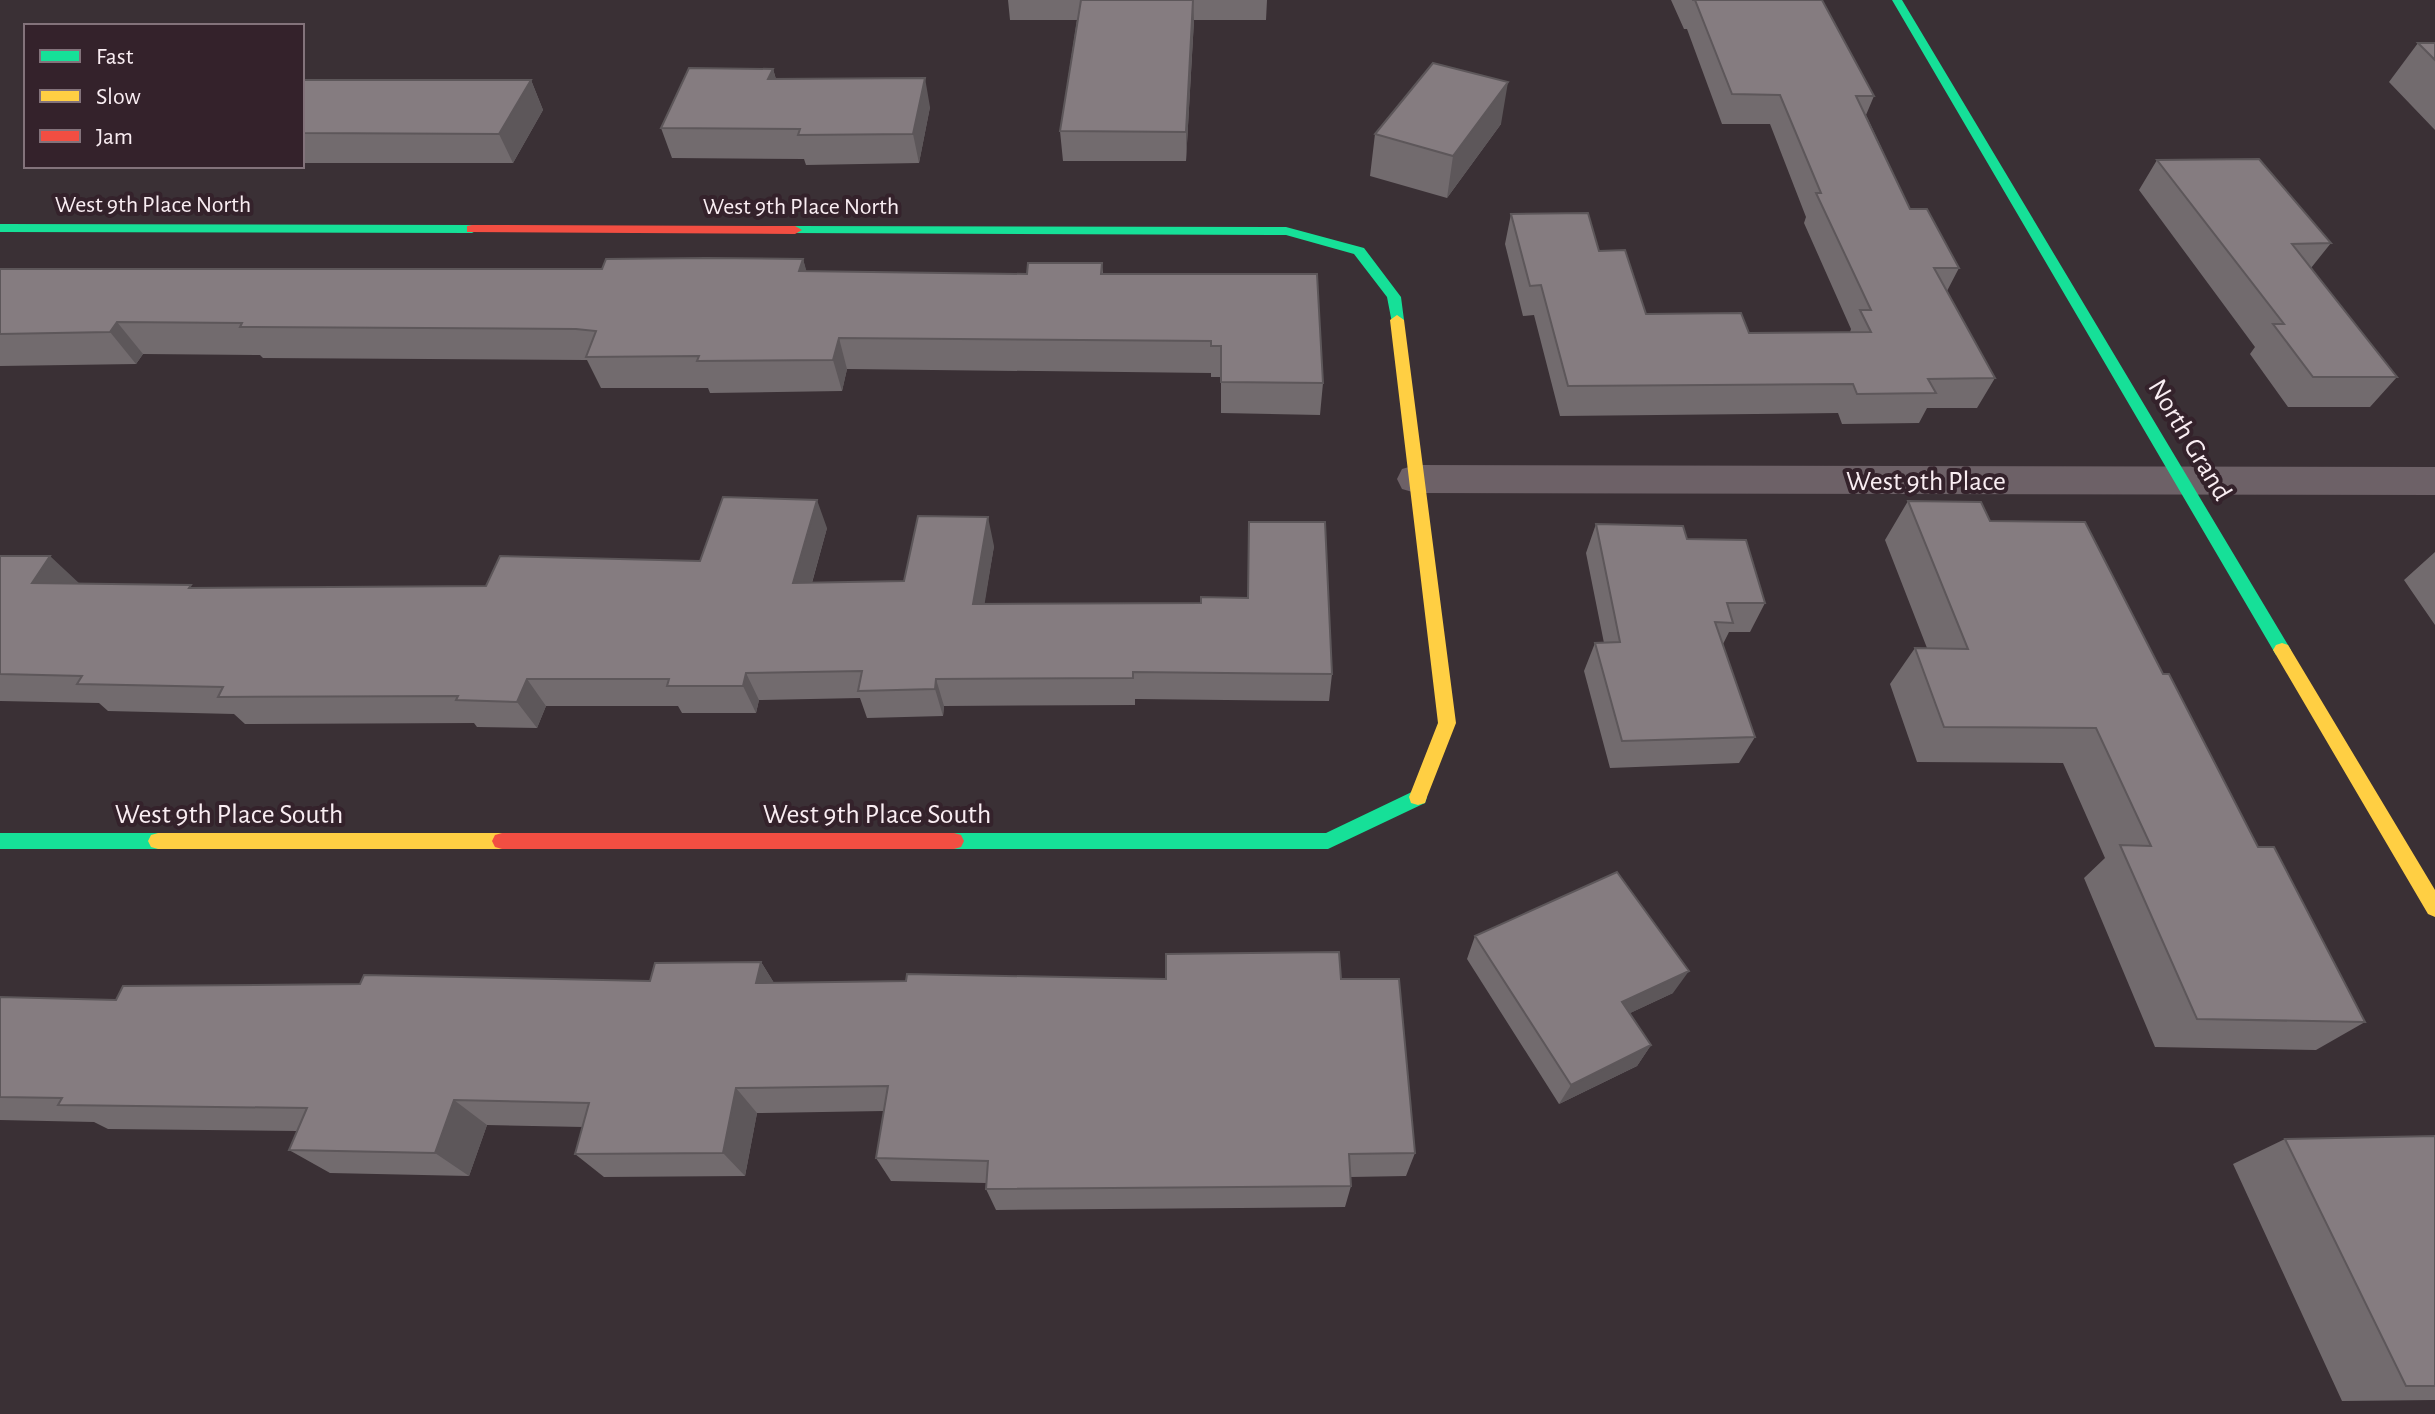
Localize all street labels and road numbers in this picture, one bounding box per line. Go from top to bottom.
street label: West 9th Place North [55,193,251,217]
street label: West 9th Place North [703,195,899,219]
street label: North Grand [2142,375,2236,505]
street label: West 9th Place [1846,468,2006,496]
street label: West 9th Place South [115,801,343,829]
street label: West 9th Place South [763,801,991,829]

